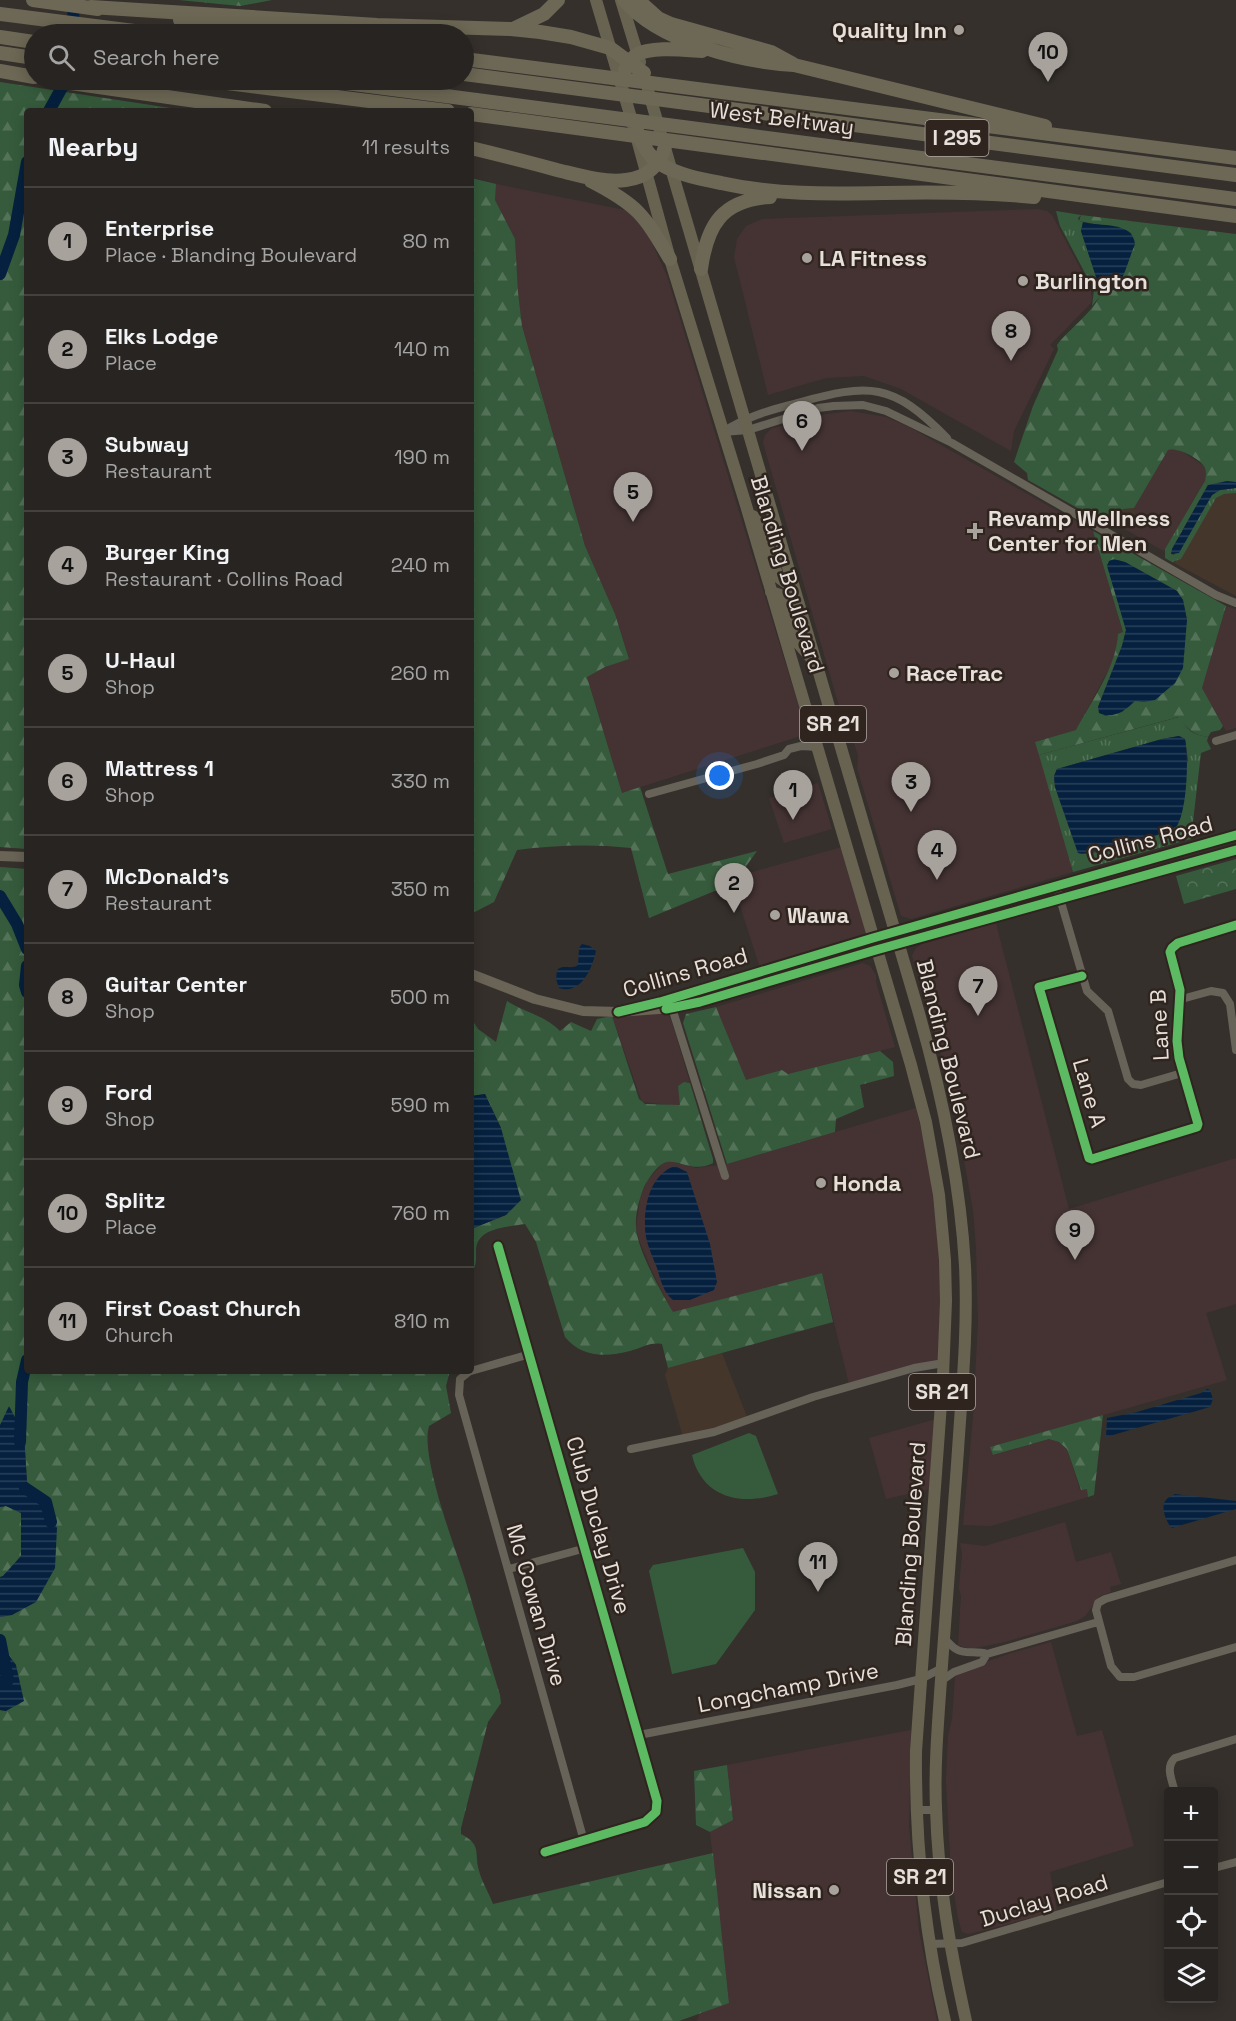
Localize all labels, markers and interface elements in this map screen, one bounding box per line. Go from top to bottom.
place label: Quality Inn [832,16,947,44]
marker: Quality Inn [952,23,966,37]
search box [24,24,474,90]
pin: 10 [1028,32,1068,82]
icon: search [45,41,78,74]
text: Search here [93,43,220,71]
street label: West Beltway [708,95,856,141]
road number: I 295 [926,120,988,156]
text: Nearby [48,130,138,164]
text: 11 results [362,134,450,160]
text: Enterprise [105,214,214,242]
text: 1 [63,228,72,254]
text: 80 m [402,228,450,254]
text: Place · Blanding Boulevard [105,242,357,268]
place label: LA Fitness [819,244,927,272]
marker: LA Fitness [800,251,814,265]
place label: Burlington [1035,267,1148,295]
marker: Burlington [1016,274,1030,288]
pin: 8 [992,312,1030,361]
text: Elks Lodge [105,322,218,350]
text: 2 [62,336,73,362]
text: 140 m [394,336,450,362]
text: Place [105,350,157,376]
pin: 6 [782,402,822,451]
text: Subway [105,430,189,458]
text: 3 [61,444,74,470]
text: 190 m [394,444,450,470]
text: Restaurant [105,458,212,484]
pin: 5 [614,472,652,522]
street label: Blanding Boulevard [745,472,831,676]
place label: Revamp Wellness Center for Men [988,504,1170,557]
marker: Revamp Wellness Center for Men [966,522,984,540]
text: Burger King [105,538,230,566]
text: 4 [61,552,74,578]
text: 240 m [391,552,450,578]
text: Restaurant · Collins Road [105,566,343,592]
text: U-Haul [105,646,176,674]
place label: RaceTrac [906,659,1003,687]
text: 5 [62,660,74,686]
text: 260 m [391,660,450,686]
marker: RaceTrac [887,666,901,680]
text: Shop [105,674,155,700]
road number: SR 21 [800,706,866,742]
text: Mattress 1 [105,754,214,782]
your location [705,761,734,790]
pin: 3 [892,762,930,812]
text: 6 [61,768,74,794]
text: 330 m [391,768,450,794]
pin: 1 [774,770,812,820]
text: Shop [105,782,155,808]
street label: Collins Road [1084,809,1216,869]
pin: 4 [918,830,956,880]
text: McDonald's [105,862,229,890]
pin: 2 [714,864,754,913]
text: 7 [62,876,73,902]
text: 350 m [391,876,450,902]
text: Restaurant [105,890,212,916]
place label: Wawa [787,901,850,929]
marker: Wawa [768,908,782,922]
street label: Collins Road [619,941,751,1003]
street label: Blanding Boulevard [911,956,987,1162]
pin: 7 [958,966,998,1016]
text: Guitar Center [105,970,247,998]
text: 8 [62,984,74,1010]
text: 500 m [390,984,450,1010]
street label: Lane B [1143,989,1175,1061]
text: Shop [105,998,155,1024]
street label: Lane A [1067,1055,1113,1131]
text: Ford [105,1078,152,1106]
text: 9 [61,1092,74,1118]
text: 590 m [391,1092,450,1118]
text: Shop [105,1106,155,1132]
place label: Honda [833,1169,901,1197]
marker: Honda [814,1176,828,1190]
text: Splitz [105,1186,166,1214]
text: 10 [57,1200,79,1226]
text: 760 m [391,1200,450,1226]
pin: 9 [1056,1210,1094,1260]
text: Place [105,1214,157,1240]
text: First Coast Church [105,1294,301,1322]
text: 11 [58,1308,77,1334]
text: 810 m [394,1308,450,1334]
text: Church [105,1322,174,1348]
road number: SR 21 [909,1374,975,1410]
street label: Club Duclay Drive [560,1433,638,1617]
street label: Blanding Boulevard [889,1441,931,1647]
street label: Mc Cowan Drive [500,1521,574,1689]
pin: 11 [798,1542,838,1592]
street label: Longchamp Drive [695,1656,881,1718]
map controls [1164,1787,1218,2003]
button: + [1164,1787,1218,1841]
button: − [1164,1841,1218,1895]
road number: SR 21 [887,1859,953,1895]
street label: Duclay Road [977,1867,1111,1933]
place label: Nissan [752,1876,822,1904]
marker: Nissan [827,1883,841,1897]
button: locate [1164,1895,1218,1949]
button: layers [1164,1949,1218,2003]

